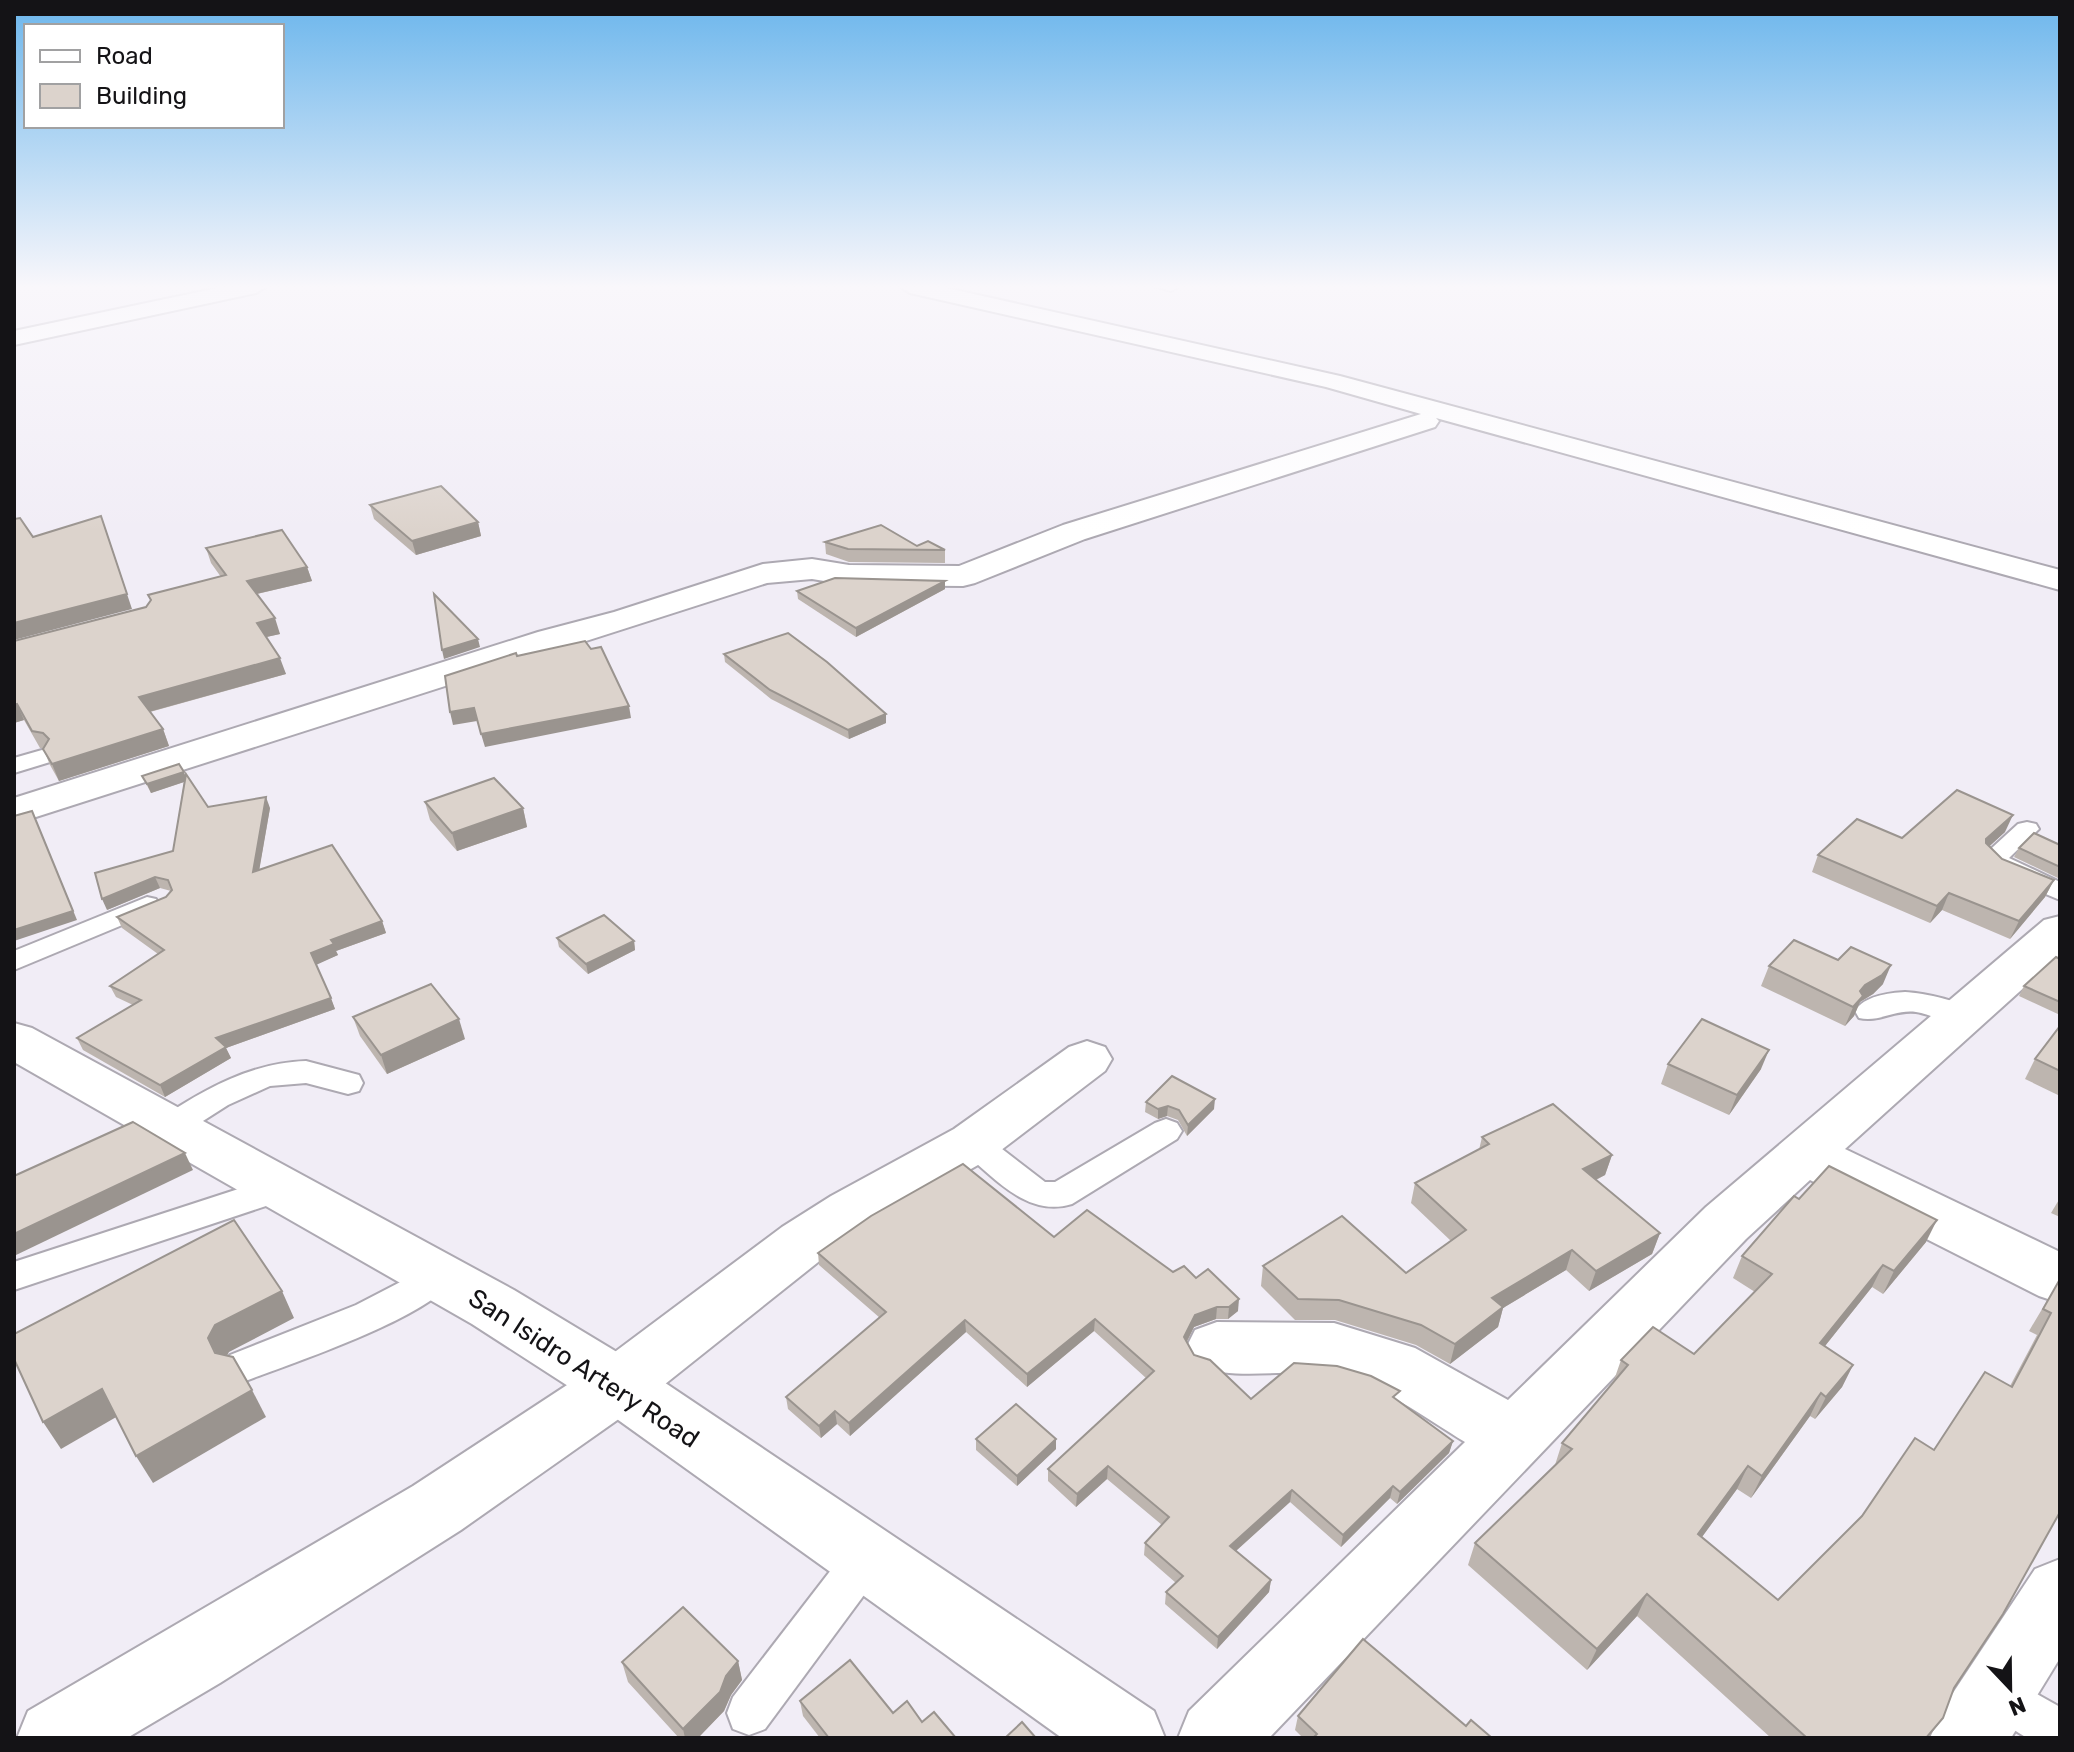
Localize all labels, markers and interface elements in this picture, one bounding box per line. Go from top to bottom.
legend [24,24,284,128]
text: Road [96,42,153,70]
text: Building [96,82,187,110]
street label: San Isidro Artery Road [463,1282,705,1455]
north arrow [1970,1648,2050,1728]
text: N [2005,1691,2030,1722]

